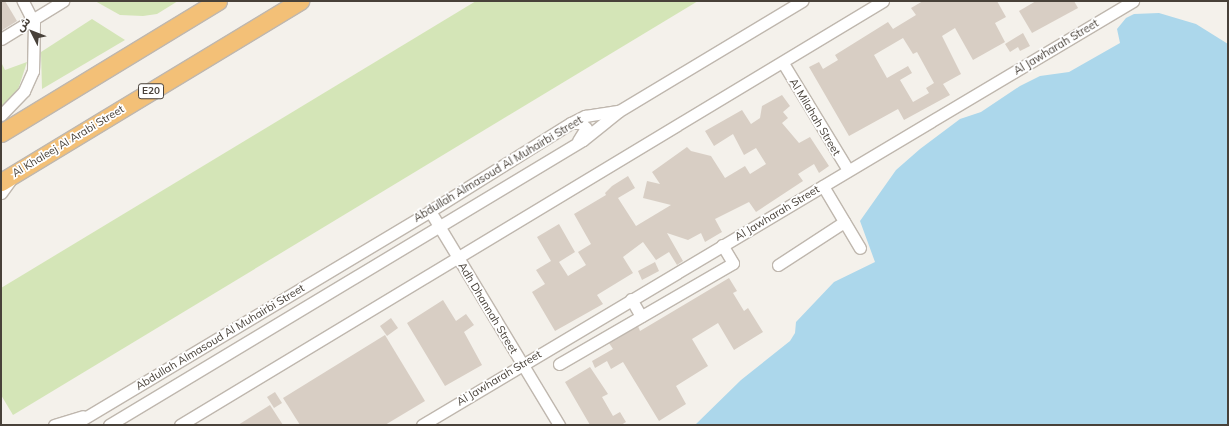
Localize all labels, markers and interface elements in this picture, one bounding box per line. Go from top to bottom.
north arrow [12,12,52,52]
text: ش [13,14,33,34]
street label: Al Jawharah Street [1011,16,1101,78]
street label: Al Milahah Street [787,76,843,158]
road number: E20 [138,83,164,99]
street label: Al Khaleej Al Arabi Street [10,102,126,180]
street label: Abdullah Almasoud Al Muhairbi Street [411,113,585,225]
street label: Al Jawharah Street [732,182,822,244]
street label: Adh Dhannah Street [455,260,521,356]
street label: Abdullah Almasoud Al Muhairbi Street [133,281,307,393]
street label: Al Jawharah Street [454,347,544,409]

